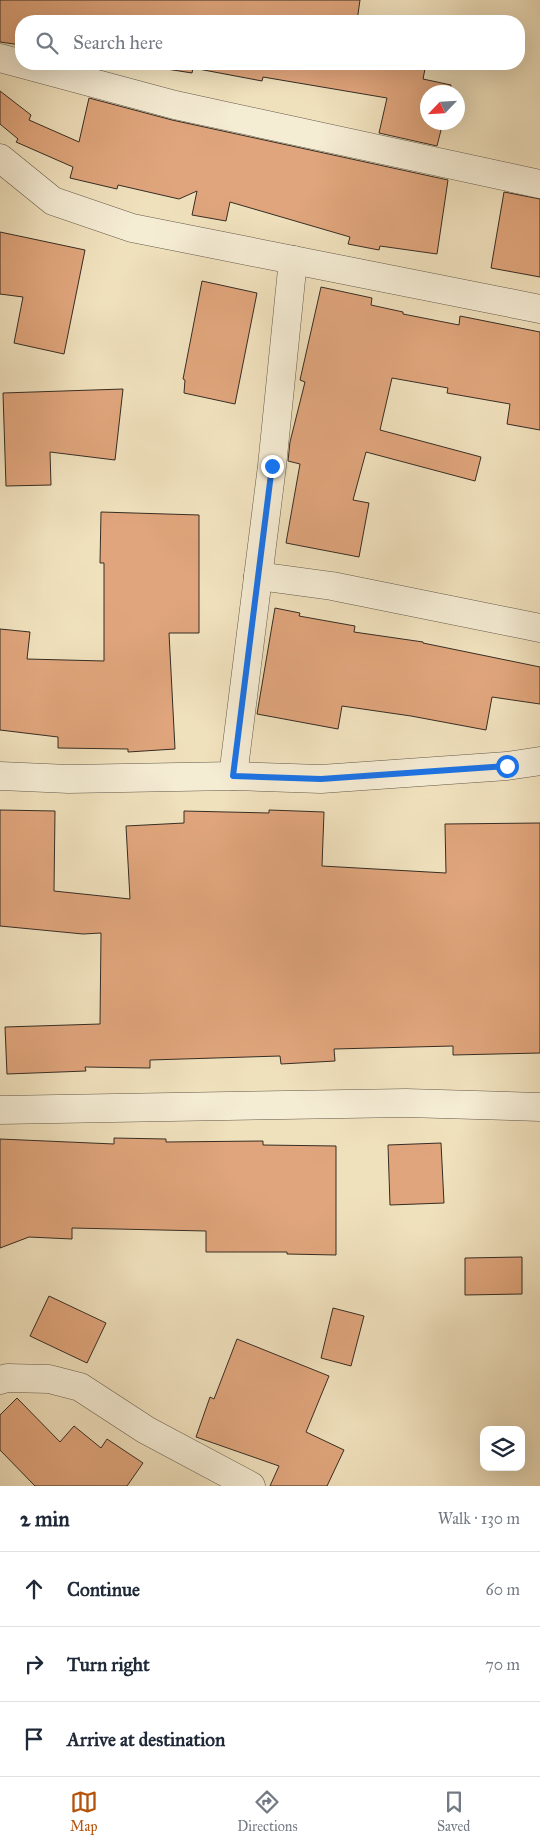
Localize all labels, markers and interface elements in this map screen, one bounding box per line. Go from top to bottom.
search box [15,15,525,70]
icon: search [33,29,61,57]
text: Search here [73,31,163,54]
north arrow [420,85,465,130]
route end [261,455,284,478]
route start [496,755,519,778]
map controls [480,1426,525,1471]
button: layers [480,1426,525,1471]
text: 2 min [20,1506,70,1532]
text: Walk · 130 m [438,1509,520,1528]
icon: ahead [20,1575,48,1603]
text: Continue [67,1578,140,1601]
text: 60 m [486,1580,520,1599]
icon: right [20,1650,48,1678]
text: Turn right [67,1653,150,1676]
text: 70 m [485,1655,520,1674]
icon: arrive [20,1725,48,1753]
text: Arrive at destination [67,1728,225,1751]
tab: Map [70,1788,98,1835]
tab: Directions [237,1788,298,1835]
tab: Saved [437,1788,470,1835]

